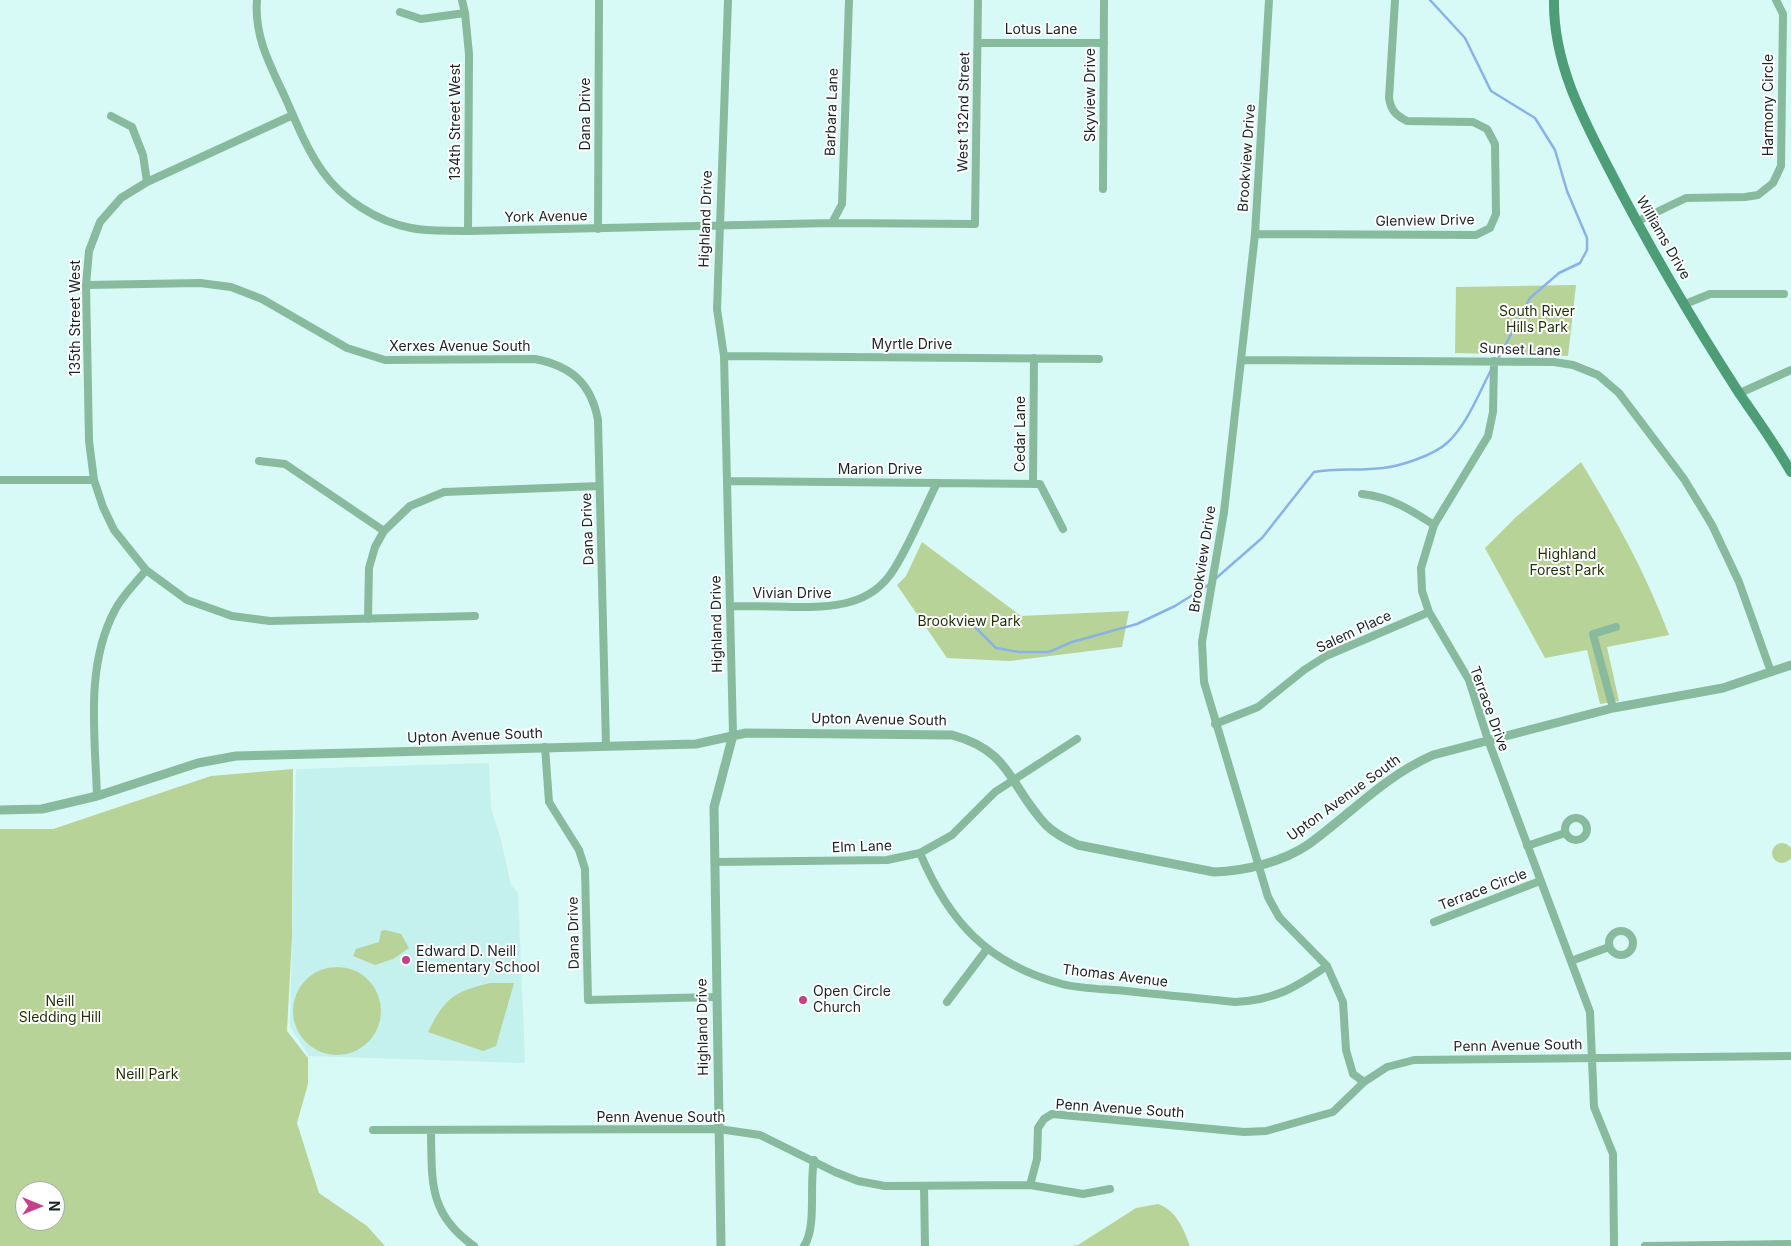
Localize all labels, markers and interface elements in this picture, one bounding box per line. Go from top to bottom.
street label: Lotus Lane [1005,22,1077,38]
street label: Skyview Drive [1083,48,1099,142]
street label: West 132nd Street [955,52,973,172]
street label: Harmony Circle [1761,54,1777,156]
street label: 134th Street West [448,64,464,180]
street label: Barbara Lane [822,68,842,156]
street label: Dana Drive [578,78,594,150]
street label: Brookview Drive [1235,104,1259,212]
street label: Highland Drive [696,170,716,268]
street label: Williams Drive [1632,193,1694,283]
street label: York Avenue [504,208,588,226]
street label: Glenview Drive [1375,212,1475,230]
street label: 135th Street West [68,260,84,376]
park label: South River Hills Park [1499,304,1575,336]
street label: Myrtle Drive [872,337,952,353]
street label: Xerxes Avenue South [389,339,531,355]
street label: Sunset Lane [1479,340,1561,360]
street label: Cedar Lane [1013,396,1029,472]
street label: Marion Drive [838,462,922,478]
street label: Dana Drive [578,492,598,566]
street label: Brookview Drive [1186,504,1220,614]
park label: Highland Forest Park [1529,547,1605,580]
street label: Highland Drive [708,575,726,673]
street label: Vivian Drive [752,586,832,602]
street label: Salem Place [1314,607,1394,657]
park label: Brookview Park [917,614,1021,630]
street label: Terrace Drive [1466,664,1512,754]
street label: Upton Avenue South [811,710,947,730]
street label: Upton Avenue South [407,725,543,747]
street label: Upton Avenue South [1284,751,1404,845]
street label: Elm Lane [832,838,892,856]
street label: Terrace Circle [1437,865,1529,915]
street label: Dana Drive [565,896,583,970]
place label: Edward D. Neill Elementary School [416,944,540,976]
marker: Edward D. Neill Elementary School [400,954,412,966]
street label: Thomas Avenue [1061,961,1169,991]
street label: Highland Drive [694,978,712,1076]
place label: Open Circle Church [813,984,891,1016]
park label: Neill Sledding Hill [19,994,101,1026]
marker: Open Circle Church [797,994,809,1006]
street label: Penn Avenue South [1453,1036,1583,1056]
park label: Neill Park [116,1067,178,1083]
street label: Penn Avenue South [1055,1096,1185,1122]
street label: Penn Avenue South [596,1110,726,1126]
north arrow [15,1181,65,1231]
text: N [46,1201,63,1211]

